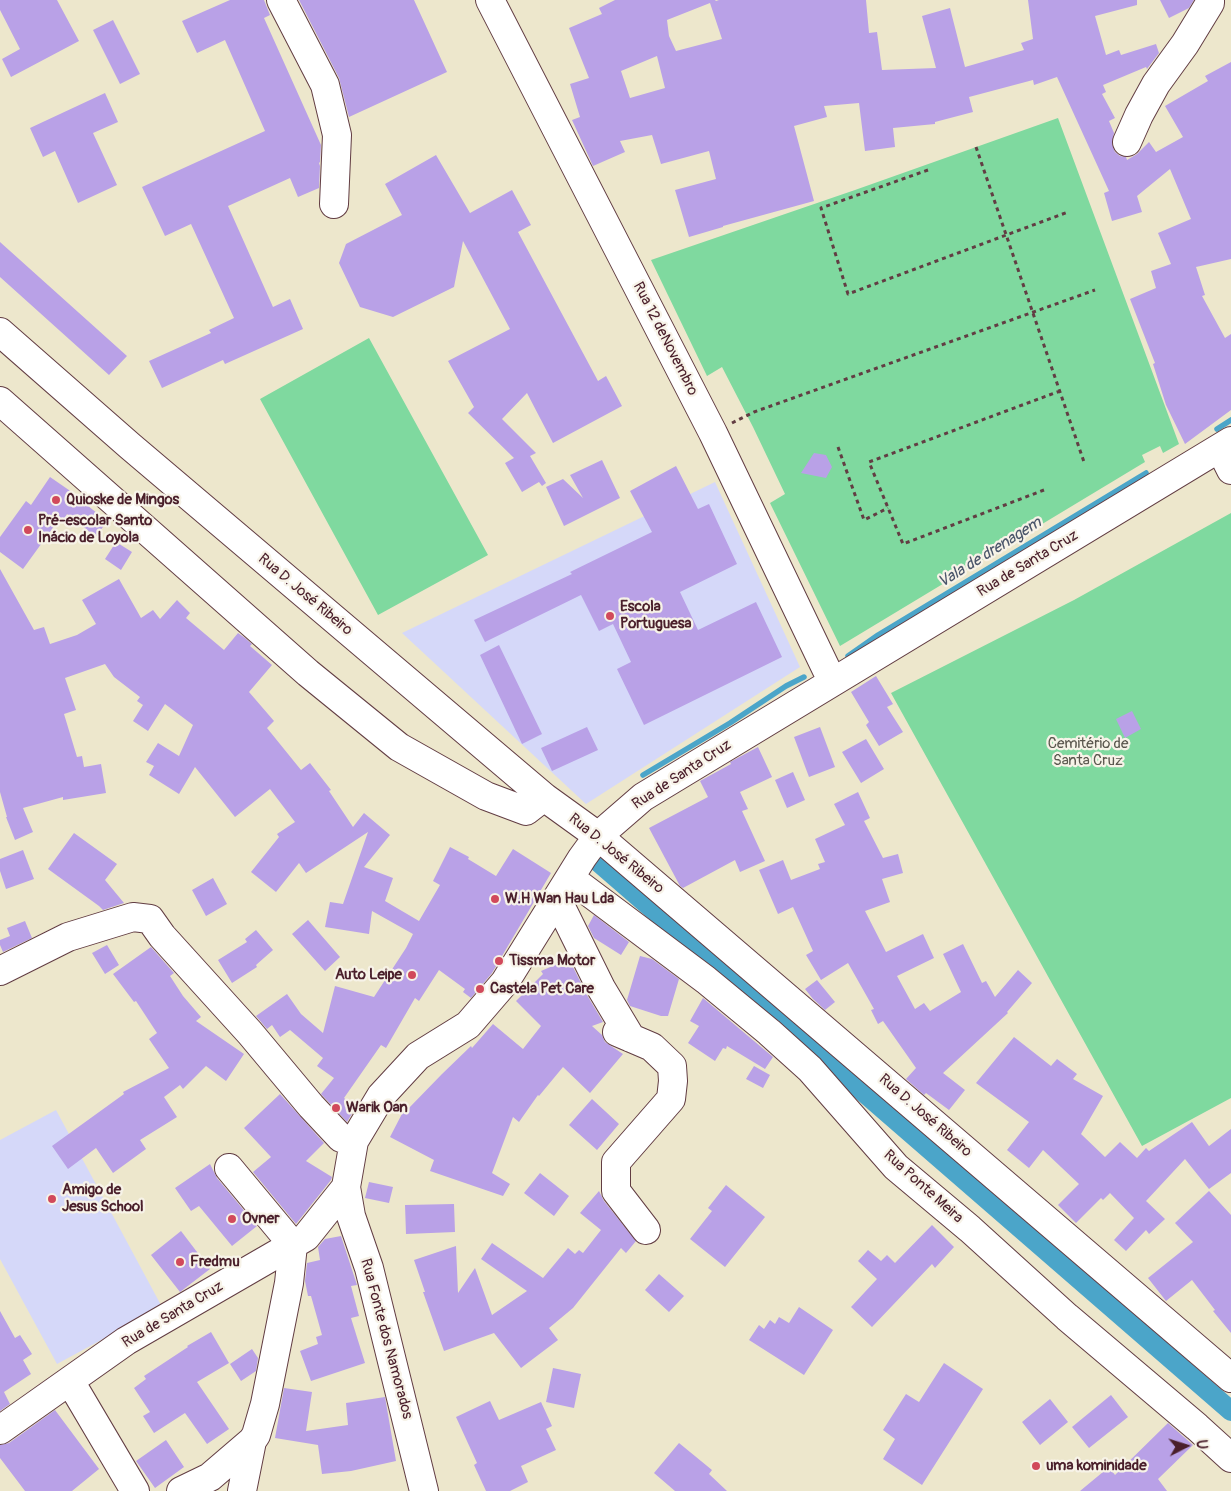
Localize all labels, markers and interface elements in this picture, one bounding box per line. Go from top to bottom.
street label: Rua 12 deNovembro [629,279,701,399]
place label: Quioske de Mingos [66,491,179,509]
marker: Quioske de Mingos [50,494,62,506]
place label: Pré-escolar Santo Inácio de Loyola [38,512,152,547]
water label: Vala de drenagem [935,513,1045,593]
marker: Pré-escolar Santo Inácio de Loyola [22,524,34,536]
street label: Rua de Santa Cruz [974,527,1082,601]
street label: Rua D. José Ribeiro [254,550,356,640]
place label: Escola Portuguesa [620,598,691,633]
marker: Escola Portuguesa [604,610,616,622]
park label: Cemitério de Santa Cruz [1048,735,1128,770]
street label: Rua de Santa Cruz [629,736,735,814]
street label: Rua D. José Ribeiro [565,810,667,898]
place label: W.H Wan Hau Lda [505,890,614,908]
marker: W.H Wan Hau Lda [489,893,501,905]
place label: Tissma Motor [509,952,595,970]
marker: Tissma Motor [493,955,505,967]
place label: Auto Leipe [335,966,402,984]
marker: Auto Leipe [406,969,418,981]
place label: Castela Pet Care [490,980,594,998]
marker: Castela Pet Care [474,983,486,995]
street label: Rua D. José Ribeiro [875,1071,975,1161]
place label: Warik Oan [346,1099,408,1117]
marker: Warik Oan [330,1102,342,1114]
street label: Rua Ponte Meira [879,1147,967,1227]
place label: Amigo de Jesus School [62,1181,144,1216]
marker: Amigo de Jesus School [46,1193,58,1205]
place label: Ovner [242,1210,280,1228]
marker: Ovner [226,1213,238,1225]
place label: Fredmu [190,1253,240,1271]
marker: Fredmu [174,1256,186,1268]
street label: Rua Fonte dos Namorados [356,1257,416,1421]
street label: Rua de Santa Cruz [119,1278,227,1352]
north arrow [1161,1421,1211,1471]
text: U [1193,1439,1210,1450]
place label: uma kominidade [1046,1457,1147,1475]
marker: uma kominidade [1030,1460,1042,1472]

